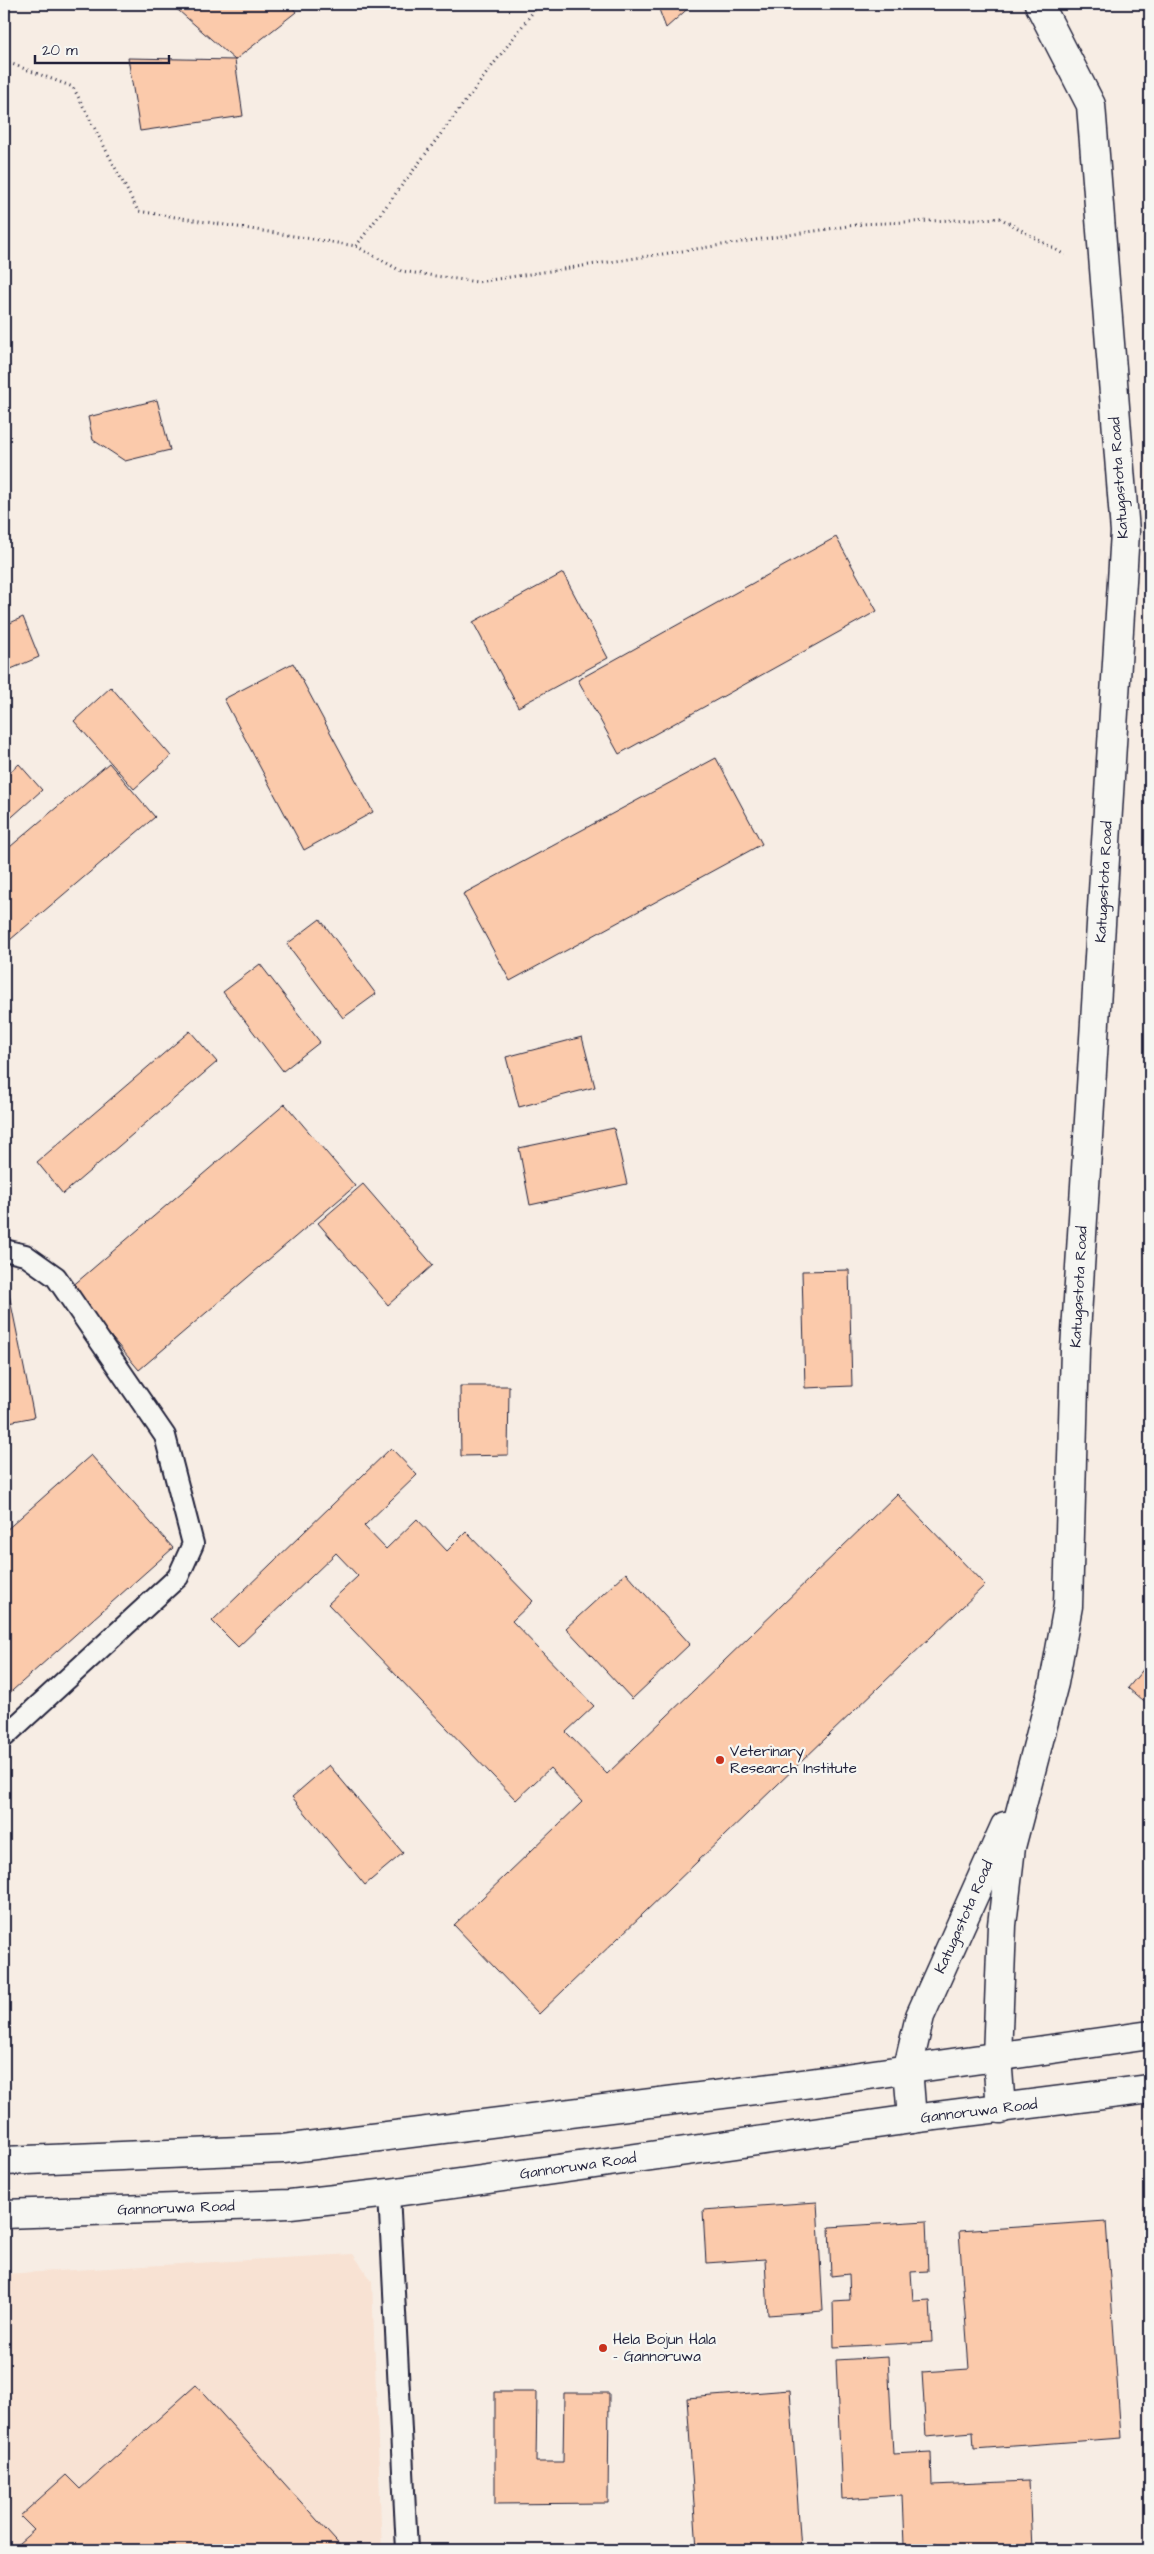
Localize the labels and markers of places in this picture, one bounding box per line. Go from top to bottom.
place label: Veterinary Research Institute [730,1741,857,1779]
marker: Veterinary Research Institute [714,1754,726,1766]
place label: Hela Bojun Hala - Gannoruwa [613,2329,716,2367]
marker: Hela Bojun Hala - Gannoruwa [597,2342,609,2354]

